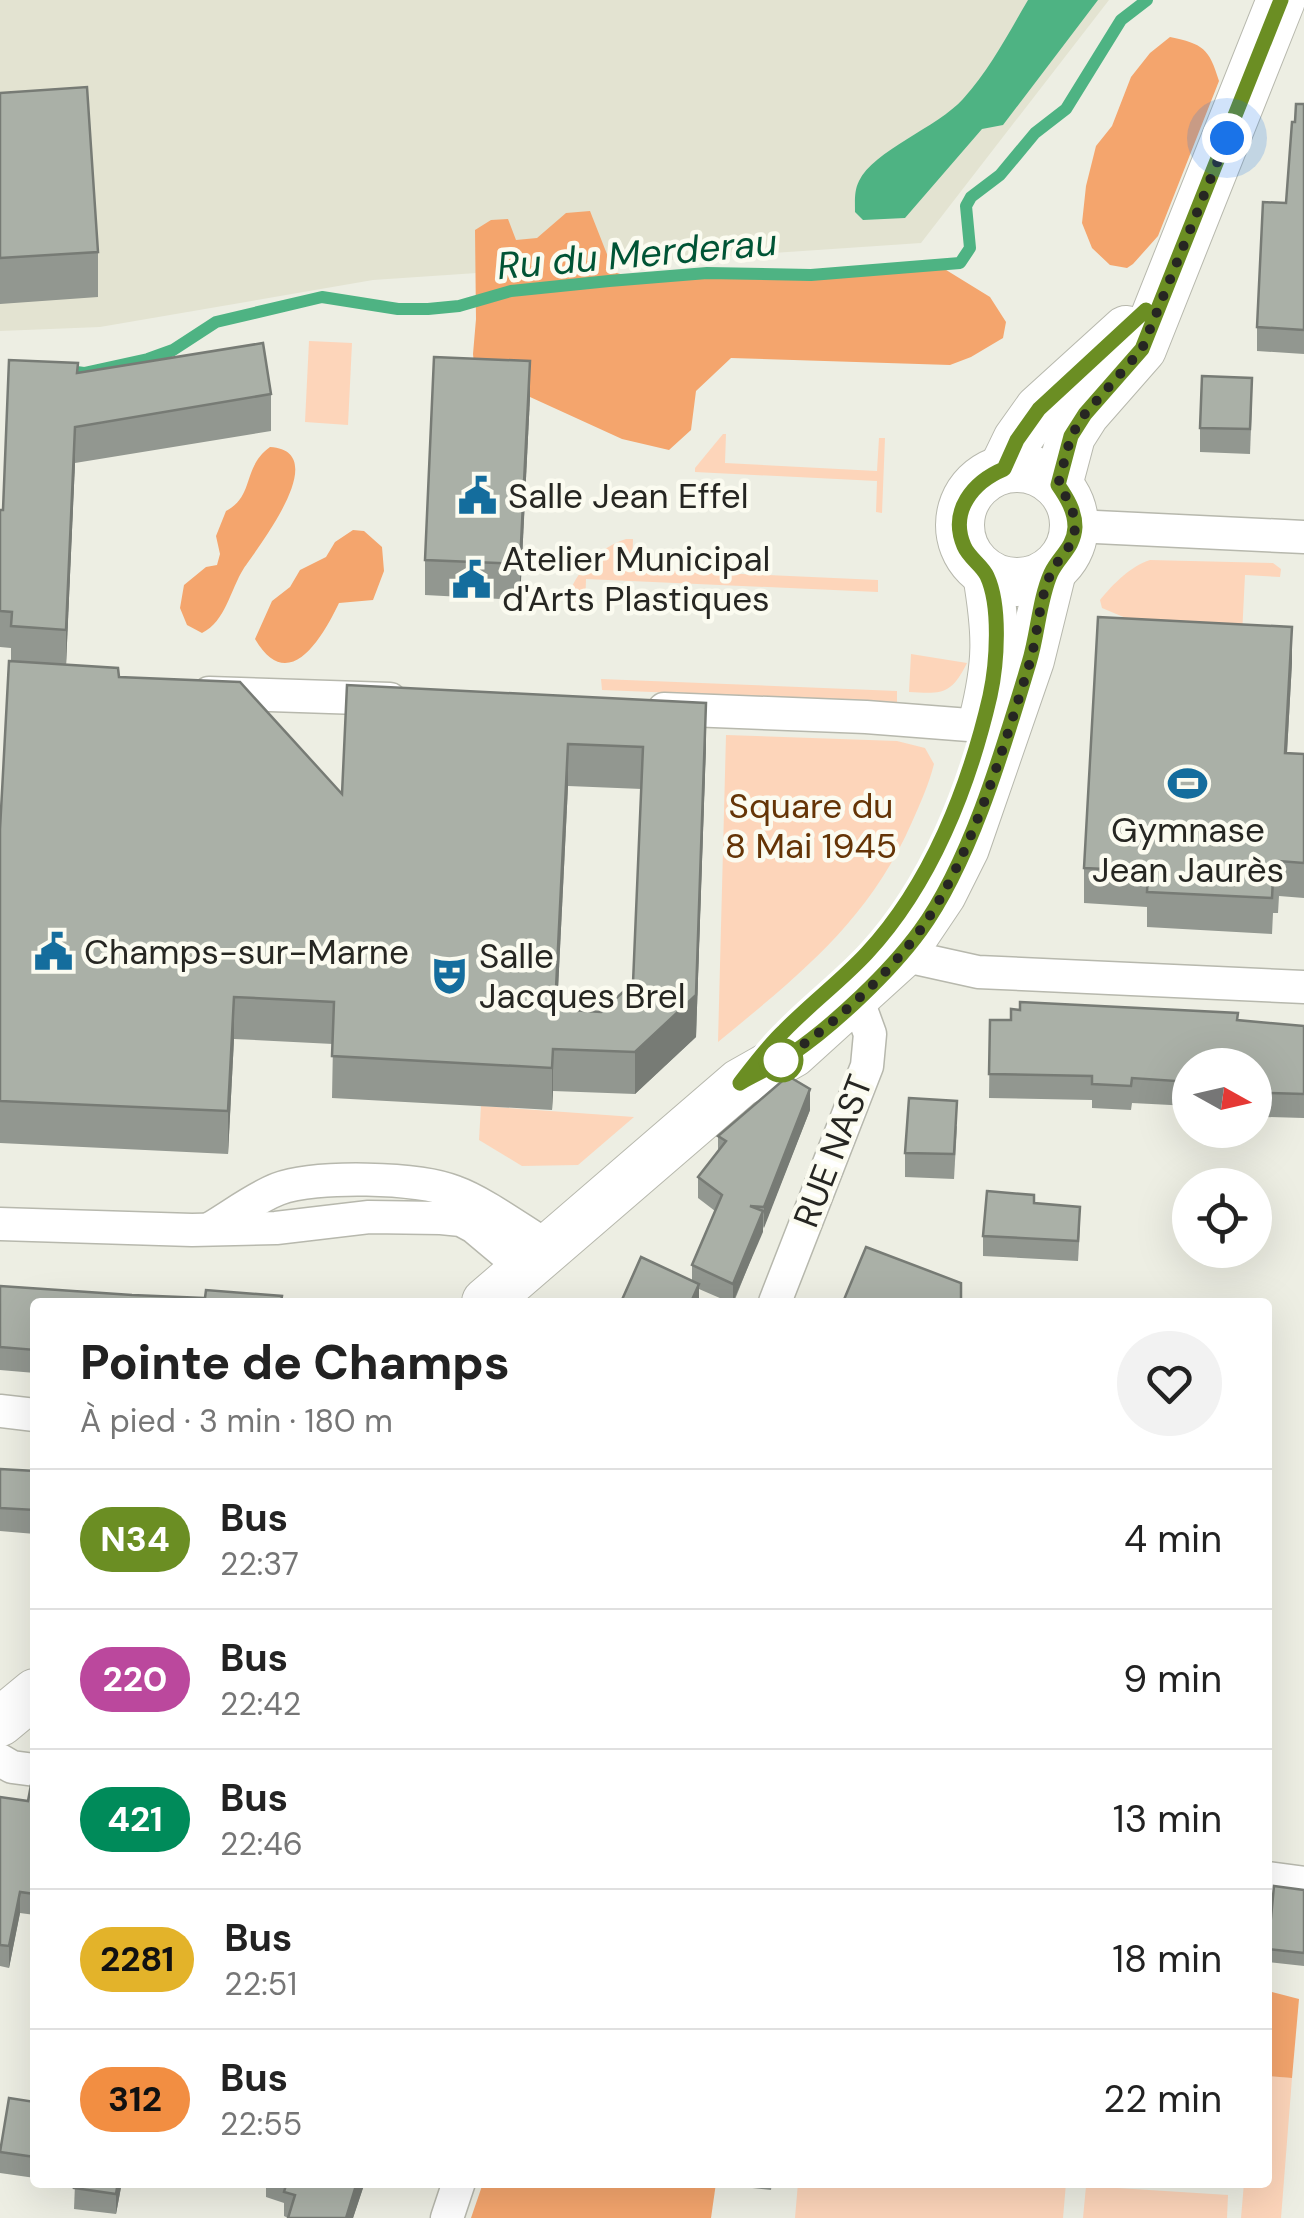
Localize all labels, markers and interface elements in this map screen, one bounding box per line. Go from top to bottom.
your location [1202,113,1252,163]
water label: Ru du Merderau [495,217,779,291]
place label: Salle Jean Effel [508,473,749,519]
public building icon: Salle Jean Effel [457,475,499,517]
place label: Atelier Municipal d'Arts Plastiques [502,536,770,622]
public building icon: Atelier Municipal d'Arts Plastiques [451,558,493,600]
sports icon: Gymnase Jean Jaurès [1167,762,1209,804]
park label: Square du 8 Mai 1945 [725,783,897,869]
place label: Gymnase Jean Jaurès [1092,807,1284,893]
place label: Champs-sur-Marne [84,929,409,975]
public building icon: Champs-sur-Marne [33,931,75,973]
place label: Salle Jacques Brel [479,933,685,1019]
theatre icon: Salle Jacques Brel [428,955,470,997]
unlabelled marker [760,1039,802,1081]
north arrow [1172,1048,1272,1148]
map controls [1172,1048,1272,1268]
street label: RUE NAST [783,1068,883,1234]
button: locate [1172,1168,1272,1268]
text: Pointe de Champs [80,1331,510,1394]
button: heart [1117,1331,1222,1436]
text: À pied · 3 min · 180 m [80,1400,393,1442]
text: Bus [220,1493,288,1543]
text: 4 min [1124,1514,1222,1564]
text: N34 [100,1516,170,1562]
text: 22:37 [220,1543,299,1585]
text: Bus [220,1633,288,1683]
text: 9 min [1123,1654,1222,1704]
text: 220 [103,1656,167,1702]
text: 22:42 [220,1683,301,1725]
text: Bus [220,1773,288,1823]
text: 13 min [1113,1794,1222,1844]
text: 421 [107,1796,163,1842]
text: 22:46 [220,1823,303,1865]
text: Bus [224,1913,292,1963]
text: 18 min [1112,1934,1222,1984]
text: 2281 [100,1936,174,1982]
text: 22:51 [224,1963,297,2005]
text: Bus [220,2053,288,2103]
text: 22 min [1103,2074,1222,2124]
text: 312 [108,2076,162,2122]
text: 22:55 [220,2103,302,2145]

